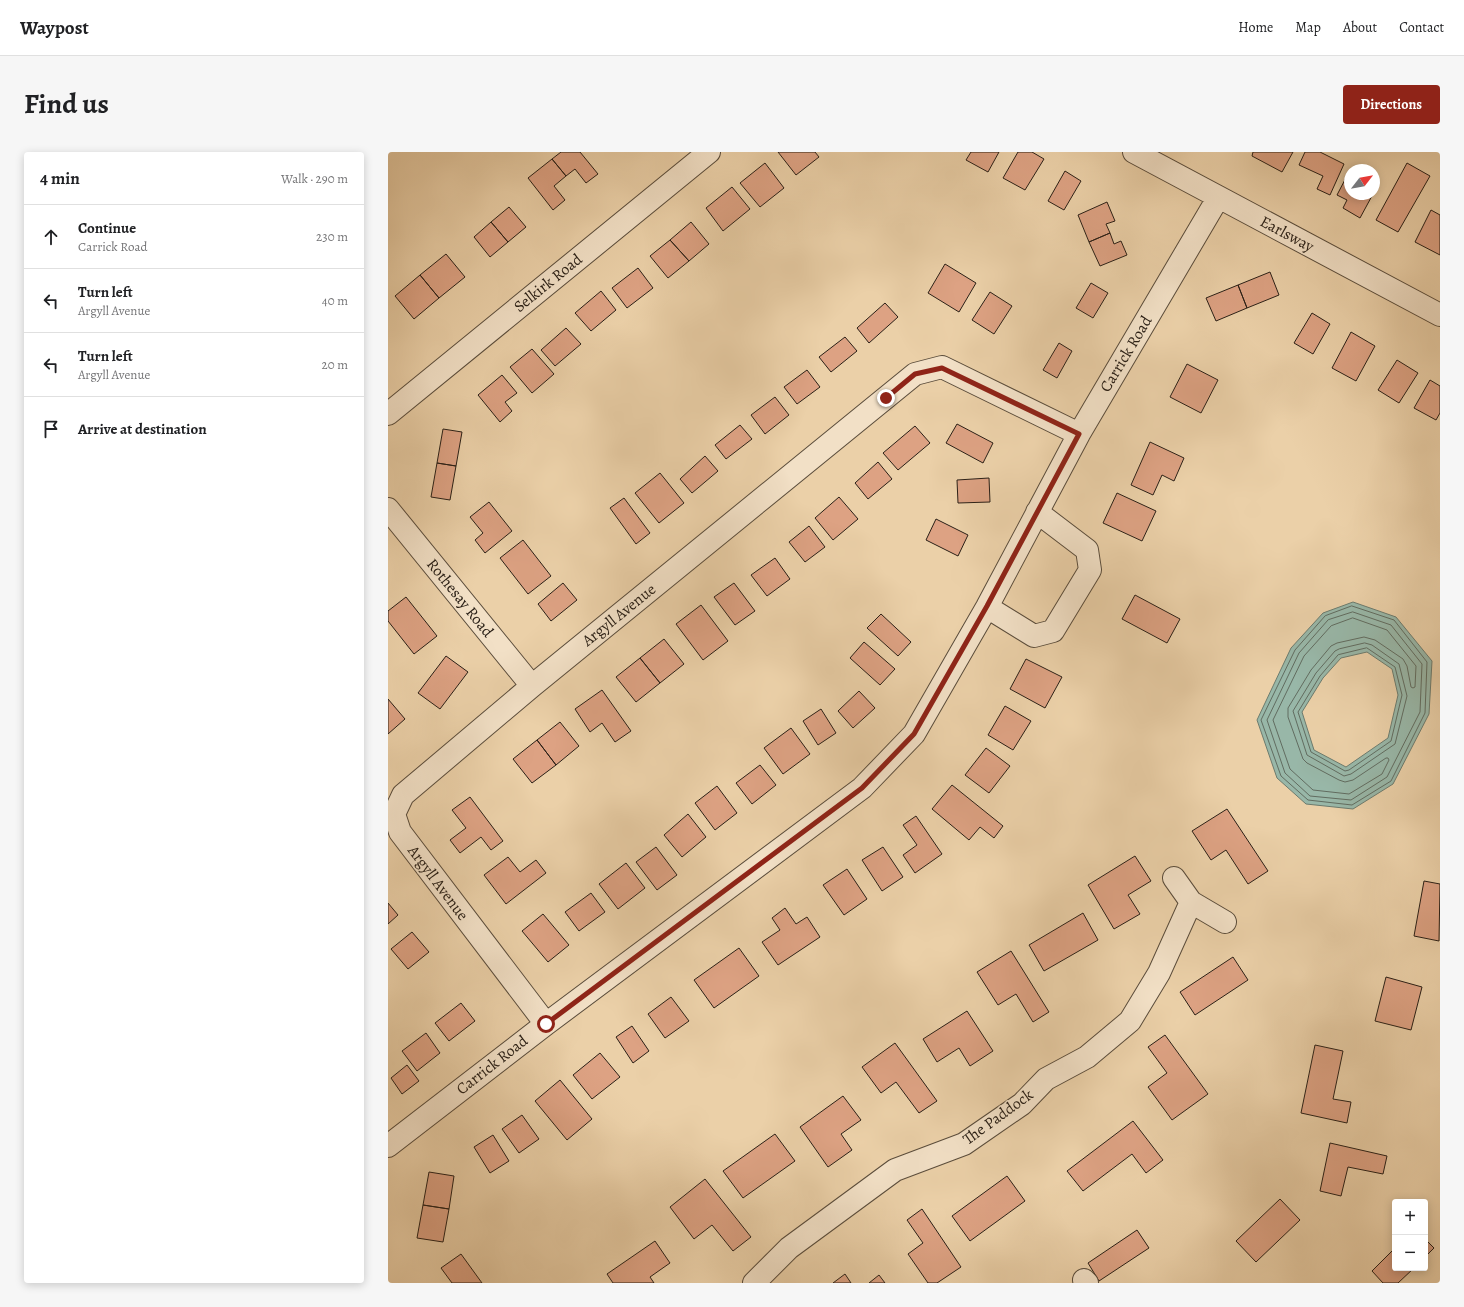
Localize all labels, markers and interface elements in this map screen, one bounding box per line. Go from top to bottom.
text: Waypost [20,15,89,41]
text: Home [1238,18,1273,37]
text: Map [1295,18,1321,37]
text: About [1343,18,1377,37]
text: Contact [1399,18,1444,37]
text: Find us [24,85,109,123]
button: Directions [1343,85,1440,124]
north arrow [1344,164,1380,200]
text: 4 min [40,167,80,190]
text: Walk · 290 m [281,170,348,187]
street label: Earlsway [1256,211,1319,258]
text: Continue [78,218,136,238]
icon: ahead [40,226,62,248]
text: 230 m [316,228,348,245]
text: Carrick Road [78,238,147,255]
street label: Selkirk Road [509,248,587,317]
text: Turn left [78,282,133,302]
icon: left [40,290,62,312]
text: 40 m [322,292,348,309]
text: Argyll Avenue [78,302,150,319]
street label: Carrick Road [1095,311,1158,396]
text: Turn left [78,346,133,366]
icon: left [40,354,62,376]
text: 20 m [322,356,348,373]
text: Argyll Avenue [78,366,150,383]
route end [877,389,895,407]
icon: arrive [40,418,62,440]
text: Arrive at destination [78,419,207,439]
street label: Rothesay Road [421,554,499,642]
street label: Argyll Avenue [577,578,660,652]
street label: Argyll Avenue [402,840,474,925]
route start [537,1015,555,1033]
street label: Carrick Road [452,1030,533,1100]
street label: The Paddock [958,1084,1038,1150]
map controls [1392,1199,1428,1271]
button: + [1392,1199,1428,1235]
button: − [1392,1235,1428,1271]

